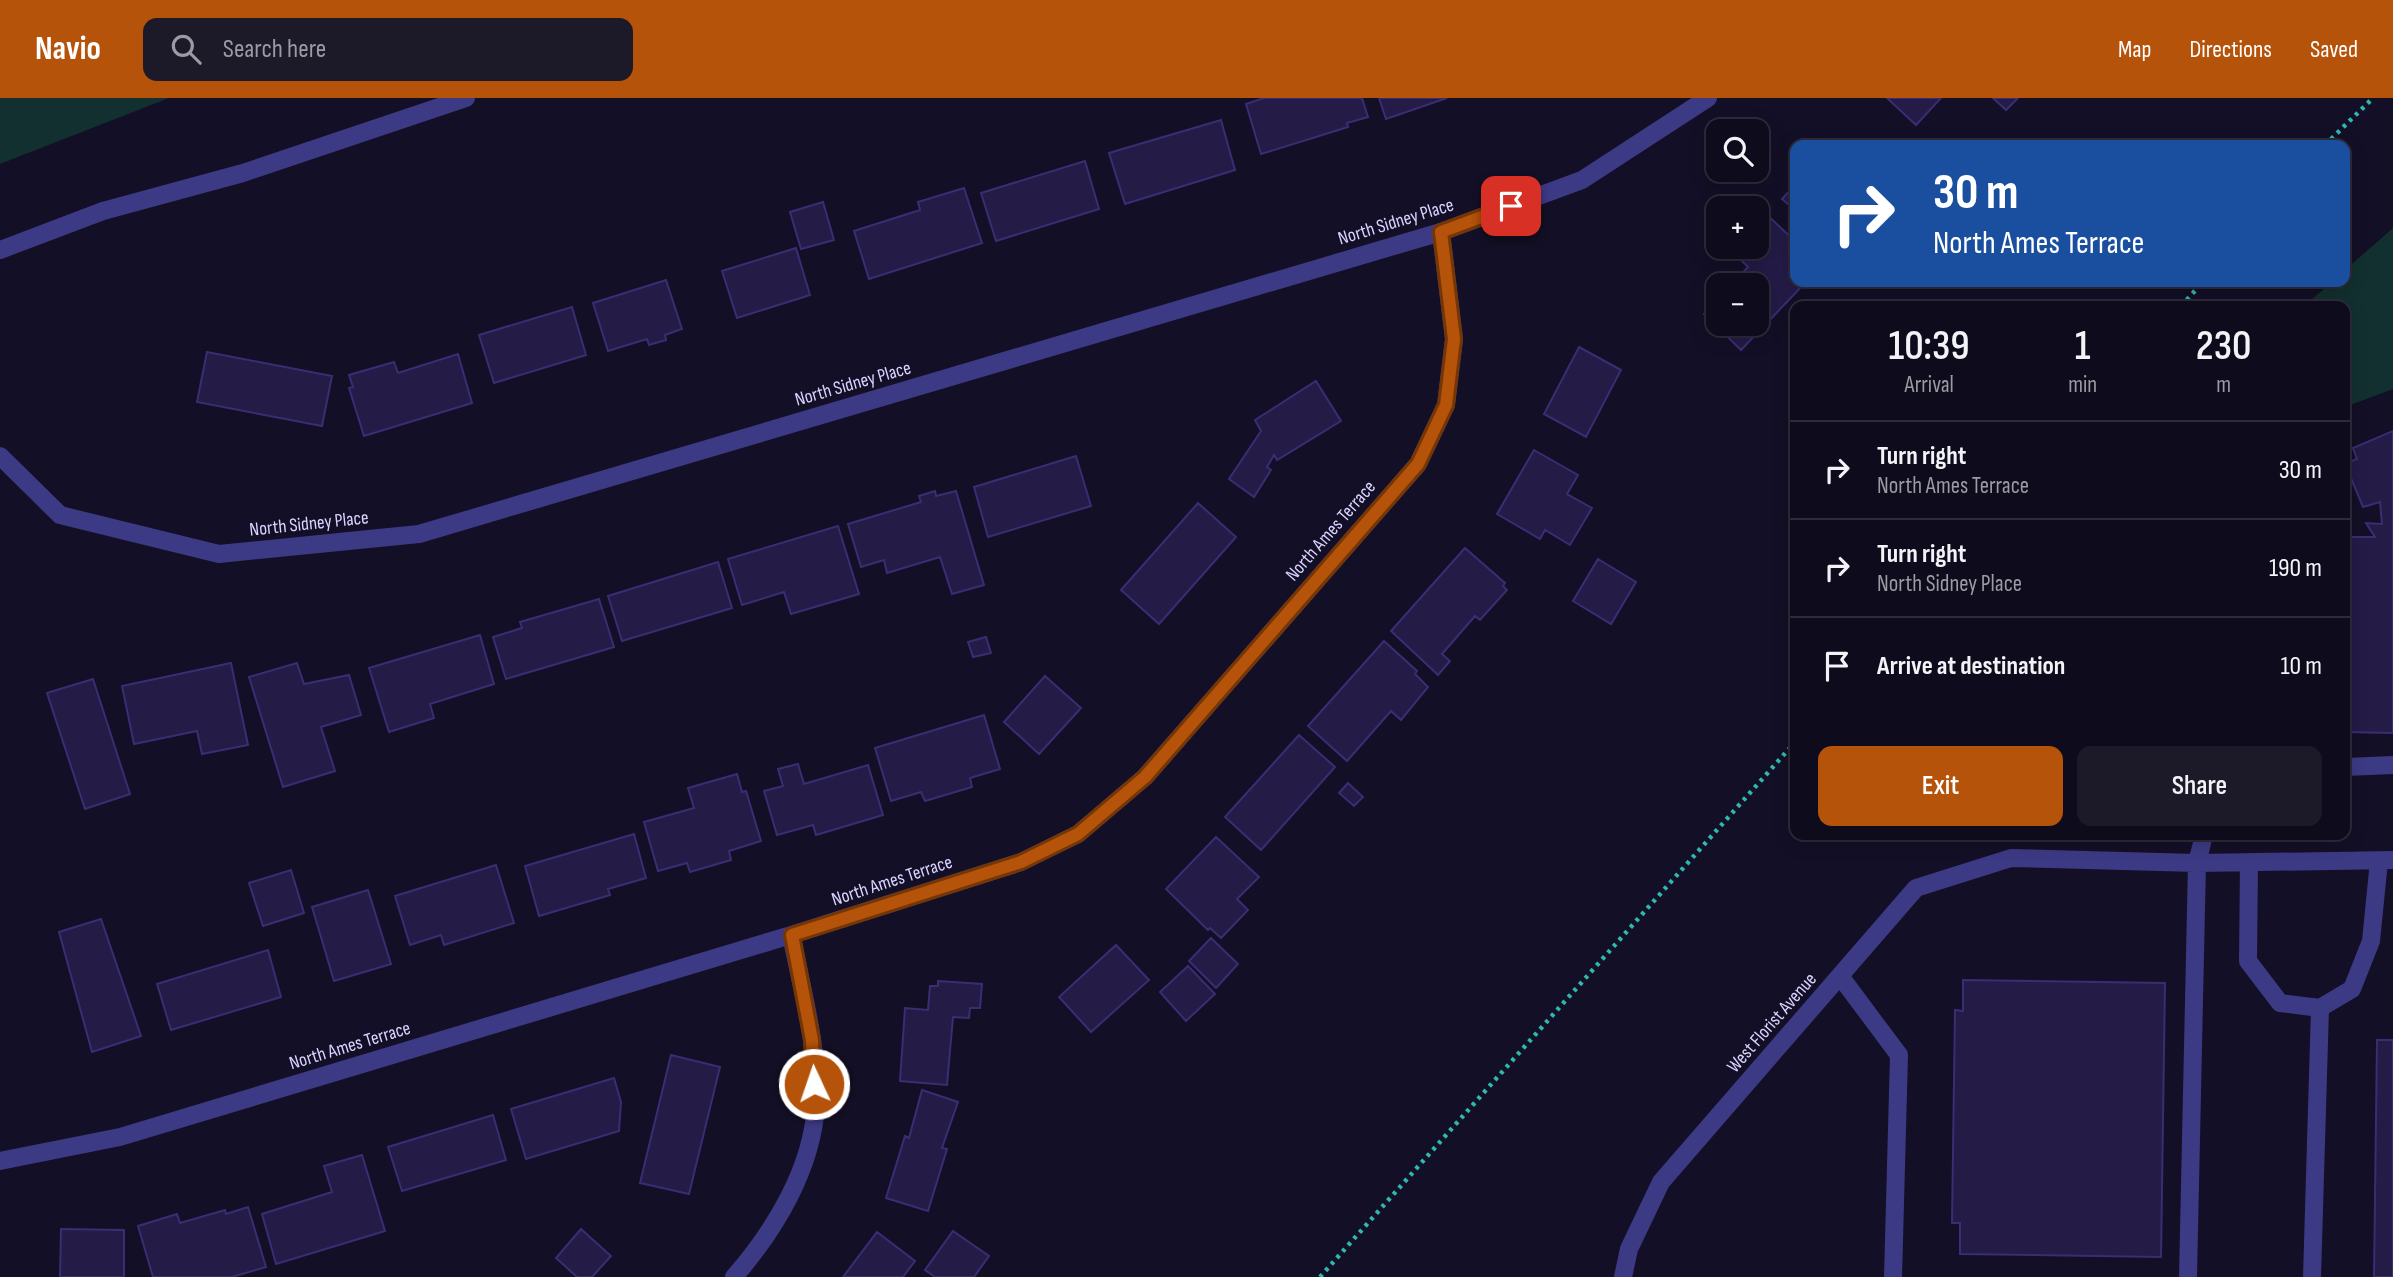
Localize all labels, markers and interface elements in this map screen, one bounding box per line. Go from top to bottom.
search box [143,18,633,81]
text: Navio [35,29,101,69]
icon: search [167,30,205,68]
text: Search here [223,34,326,65]
text: Map [2118,35,2151,64]
text: Directions [2189,35,2272,64]
text: Saved [2310,35,2358,64]
map controls [1706,119,1769,336]
button: search [1706,119,1769,182]
text: 30 m [1933,164,2018,223]
icon: right [1818,168,1909,259]
pin [1481,176,1541,236]
icon: arrive [1492,187,1530,225]
street label: North Sidney Place [1335,193,1457,251]
button: + [1706,196,1769,259]
text: North Ames Terrace [1933,224,2144,263]
button: − [1706,273,1769,336]
text: 10:39 [1889,321,1970,372]
text: 1 [2075,321,2091,372]
text: 230 [2196,321,2251,372]
street label: North Sidney Place [792,356,914,412]
text: Arrival [1904,371,1954,399]
text: min [2068,371,2097,399]
text: m [2216,371,2231,399]
text: Turn right [1877,441,1966,472]
icon: right [1818,451,1856,489]
text: 30 m [2279,455,2322,486]
text: North Ames Terrace [1877,472,2029,500]
street label: North Ames Terrace [1281,476,1381,586]
street label: North Sidney Place [248,506,370,542]
text: Turn right [1877,539,1966,570]
icon: right [1818,549,1856,587]
text: 190 m [2269,553,2322,584]
text: North Sidney Place [1877,570,2022,598]
icon: arrive [1818,647,1856,685]
text: Arrive at destination [1877,651,2065,682]
text: 10 m [2280,651,2322,682]
button: Exit [1818,746,2063,826]
button: Share [2077,746,2322,826]
street label: North Ames Terrace [829,851,955,911]
street label: West Florist Avenue [1722,968,1822,1078]
street label: North Ames Terrace [287,1017,413,1075]
position arrow [777,1047,851,1121]

